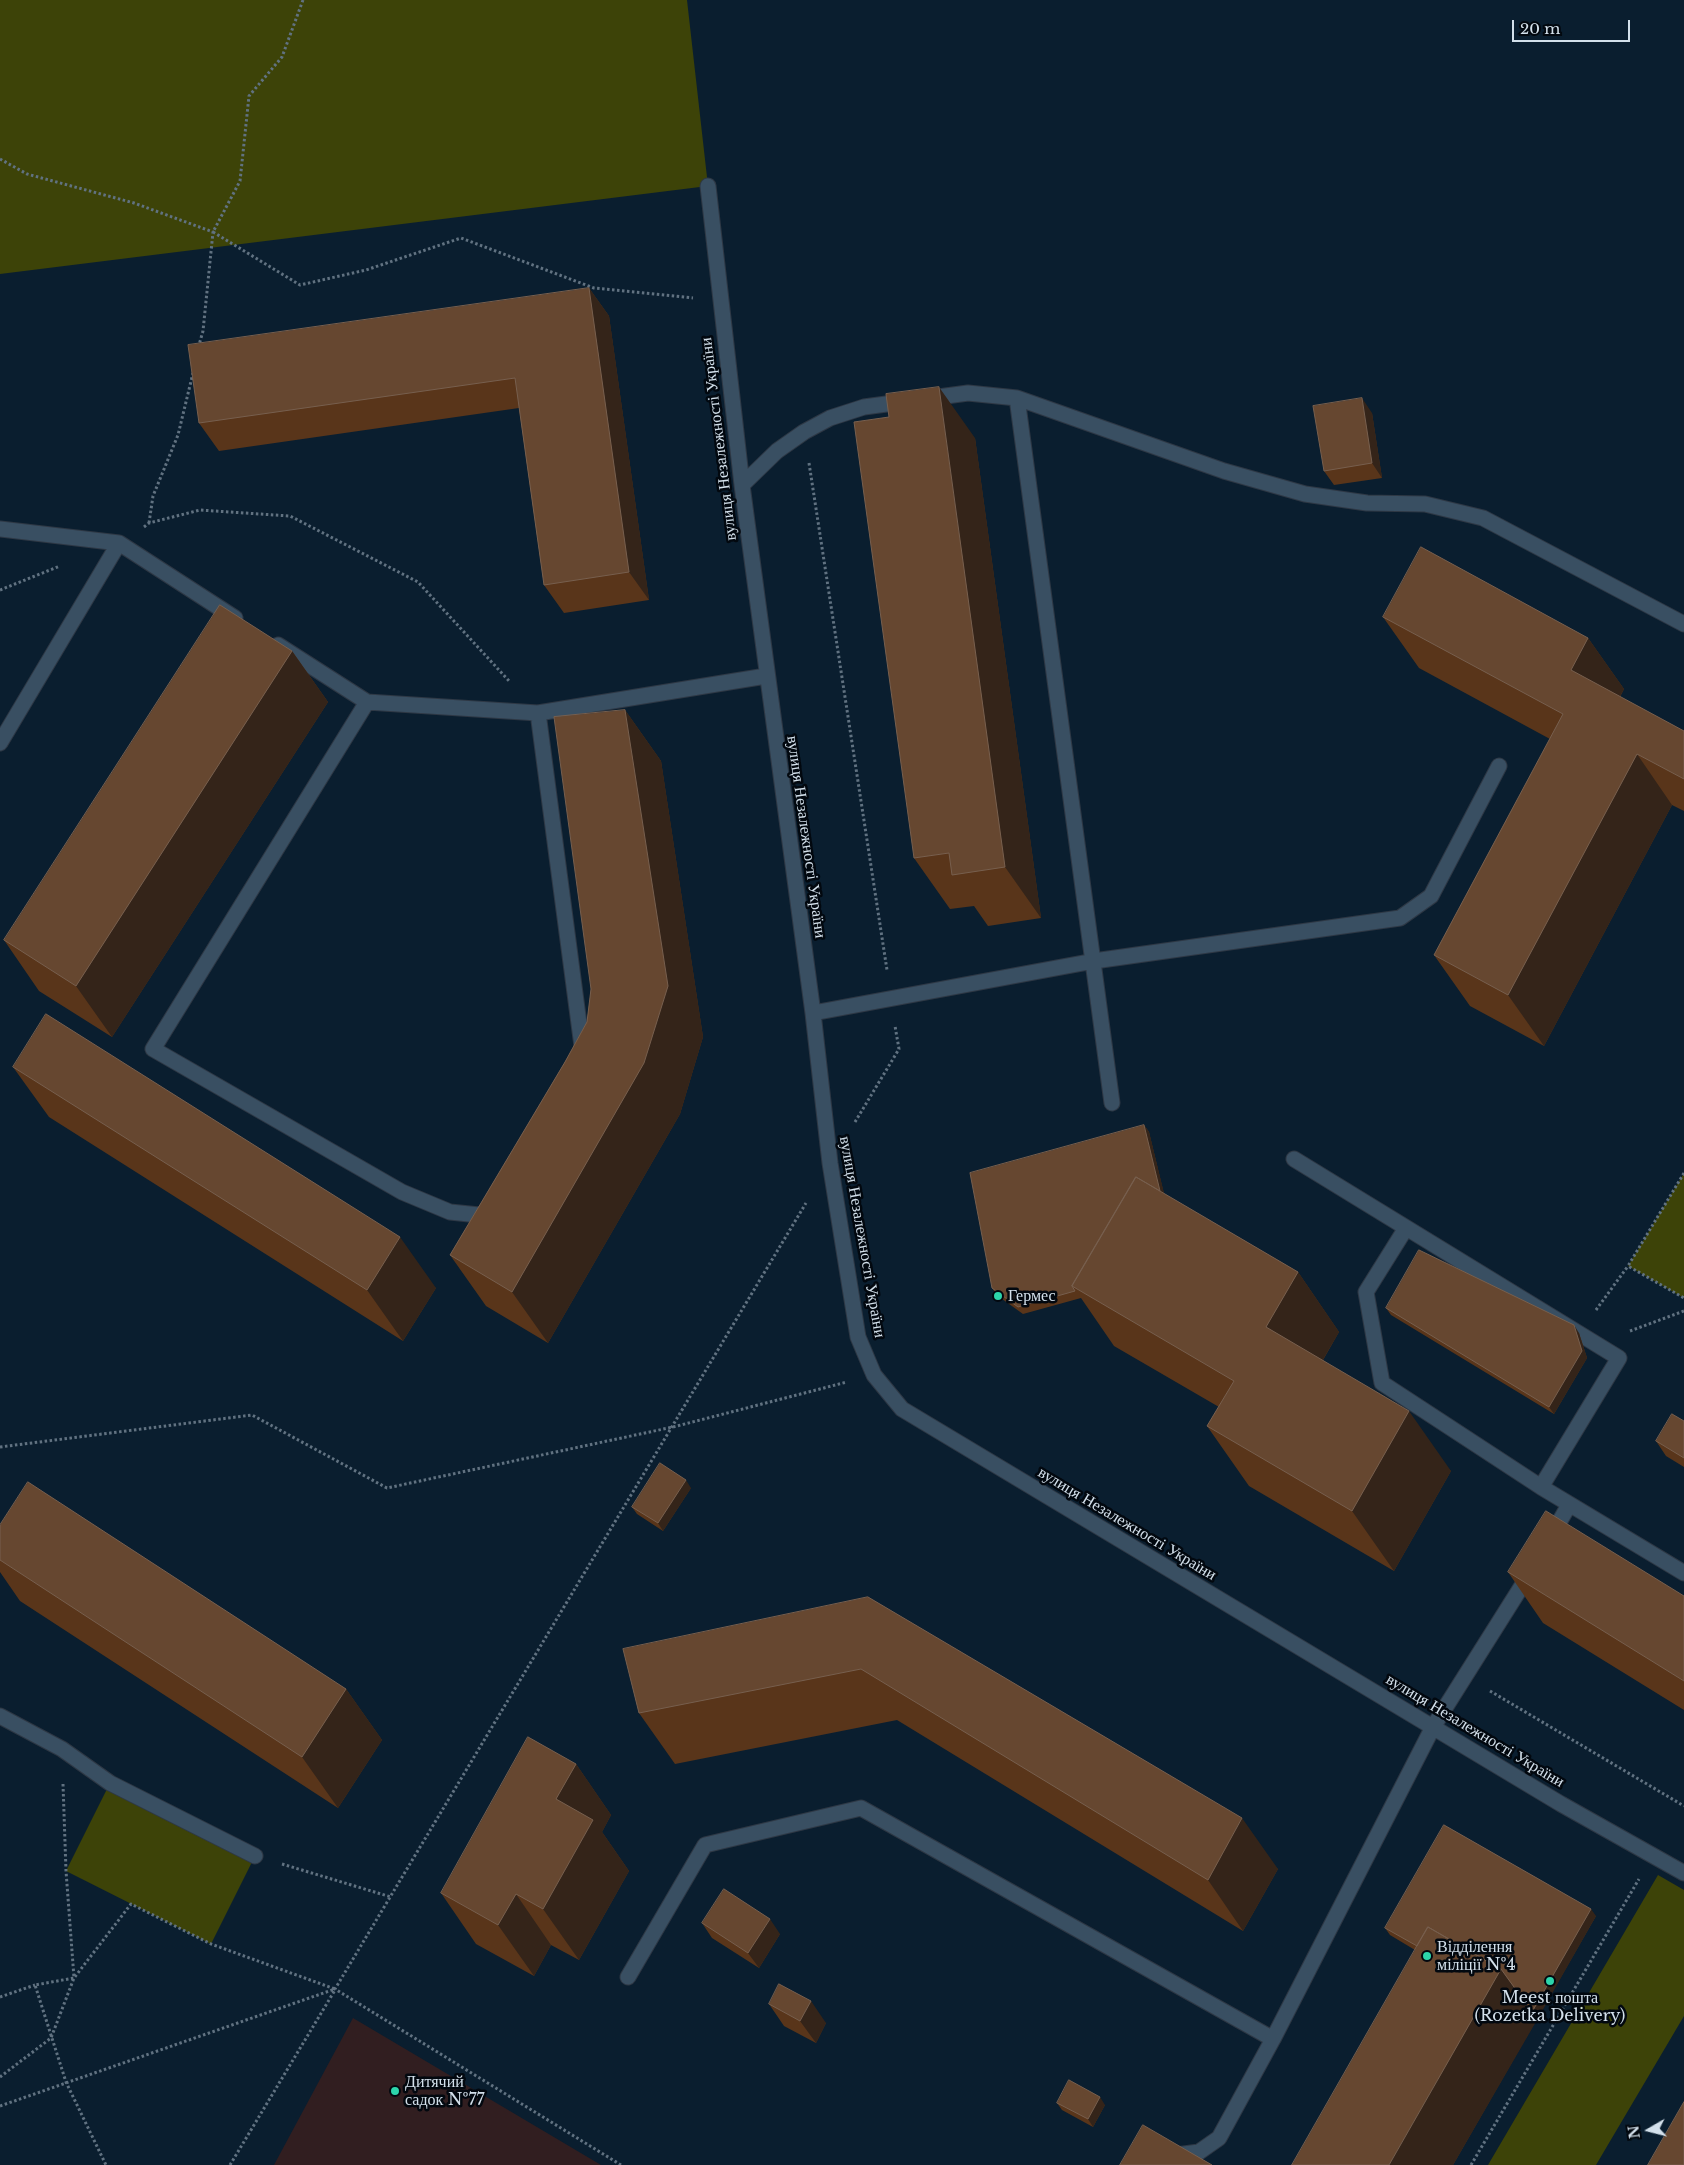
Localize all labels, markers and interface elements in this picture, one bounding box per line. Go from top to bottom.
scale bar [1514,10,1632,42]
text: 20 m [1520,19,1560,38]
street label: вулиця Незалежності України [697,336,741,542]
street label: вулиця Незалежності України [782,734,830,940]
street label: вулиця Незалежності України [835,1135,889,1339]
place label: Гермес [1008,1286,1056,1306]
marker: Гермес [992,1290,1004,1302]
street label: вулиця Незалежності України [1034,1463,1220,1585]
street label: вулиця Незалежності України [1382,1670,1568,1792]
place label: Відділення міліції №4 [1437,1937,1516,1975]
marker: Відділення міліції №4 [1421,1950,1433,1962]
marker: Meest пошта (Rozetka Delivery) [1544,1975,1556,1987]
place label: Meest пошта (Rozetka Delivery) [1475,1988,1625,2026]
place label: Дитячий садок №77 [405,2072,485,2110]
marker: Дитячий садок №77 [389,2085,401,2097]
north arrow [1624,2105,1674,2155]
text: N [1624,2124,1644,2140]

